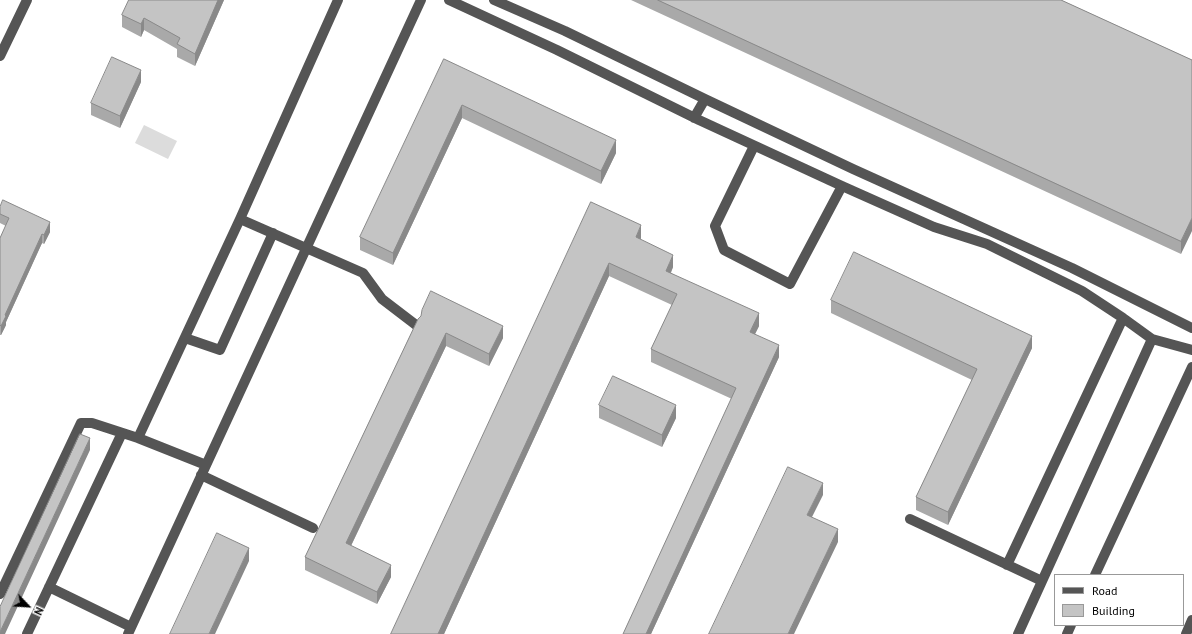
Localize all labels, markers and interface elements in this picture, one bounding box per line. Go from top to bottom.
legend [1054,574,1184,626]
text: Road [1092,583,1117,598]
north arrow [8,586,48,626]
text: Building [1092,603,1135,618]
text: N [31,605,47,617]

